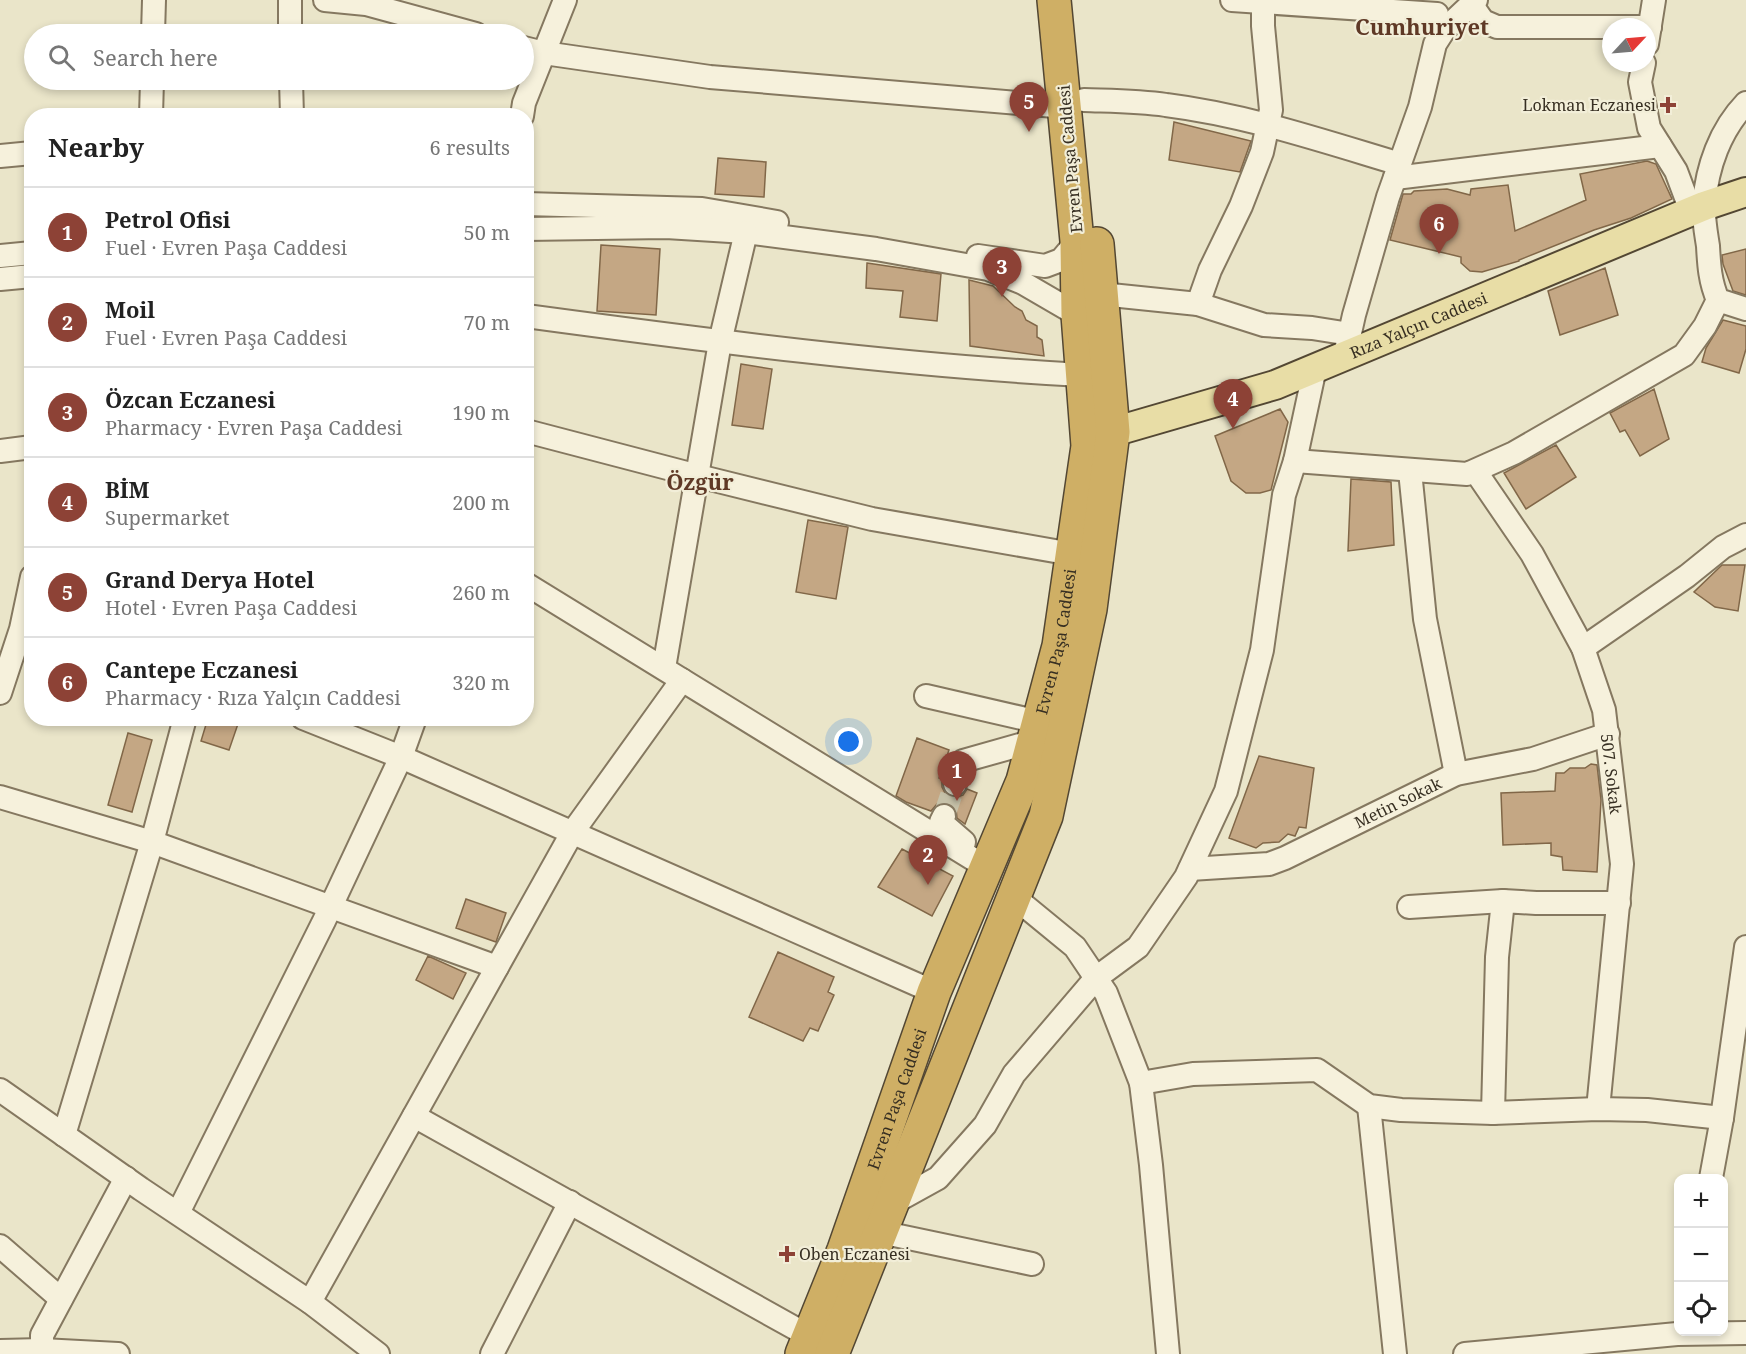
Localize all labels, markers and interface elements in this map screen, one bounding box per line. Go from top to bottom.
district label: Cumhuriyet [1355,11,1489,41]
north arrow [1602,18,1656,72]
search box [24,24,534,90]
icon: search [45,41,78,74]
text: Search here [93,42,218,72]
pin: 5 [1010,82,1048,132]
street label: Evren Paşa Caddesi [1053,84,1087,234]
place label: Lokman Eczanesi [1523,94,1656,116]
marker: Lokman Eczanesi [1661,98,1675,112]
text: Nearby [48,129,144,165]
text: 6 results [430,134,510,161]
text: Petrol Ofisi [105,204,230,234]
pin: 6 [1420,204,1458,254]
text: 1 [62,219,73,246]
text: 50 m [464,219,510,246]
text: Fuel · Evren Paşa Caddesi [105,234,347,261]
pin: 3 [982,248,1022,297]
street label: Rıza Yalçın Caddesi [1346,287,1490,364]
text: Moil [105,294,155,324]
text: 2 [62,309,73,336]
text: 70 m [464,309,510,336]
text: Fuel · Evren Paşa Caddesi [105,324,347,351]
pin: 4 [1214,380,1252,429]
text: Özcan Eczanesi [105,384,276,414]
text: 3 [62,399,73,426]
text: 190 m [452,399,510,426]
text: Pharmacy · Evren Paşa Caddesi [105,414,402,441]
district label: Özgür [666,466,734,496]
text: BİM [105,474,150,504]
text: 4 [62,489,73,516]
text: 200 m [452,489,510,516]
text: Supermarket [105,504,230,531]
text: Grand Derya Hotel [105,564,314,594]
street label: Evren Paşa Caddesi [1030,567,1081,717]
text: 5 [62,579,73,606]
text: 260 m [452,579,510,606]
text: Hotel · Evren Paşa Caddesi [105,594,357,621]
text: Cantepe Eczanesi [105,654,298,684]
text: 6 [62,669,73,696]
text: 320 m [452,669,510,696]
text: Pharmacy · Rıza Yalçın Caddesi [105,684,401,711]
your location [834,727,863,756]
street label: 507. Sokak [1596,732,1627,816]
pin: 1 [938,752,976,801]
street label: Metin Sokak [1351,772,1446,833]
pin: 2 [908,836,948,885]
street label: Evren Paşa Caddesi [862,1025,931,1173]
map controls [1674,1174,1728,1336]
button: + [1674,1174,1728,1228]
button: − [1674,1228,1728,1282]
place label: Oben Eczanesi [799,1243,910,1265]
marker: Oben Eczanesi [780,1247,794,1261]
button: locate [1674,1282,1728,1336]

